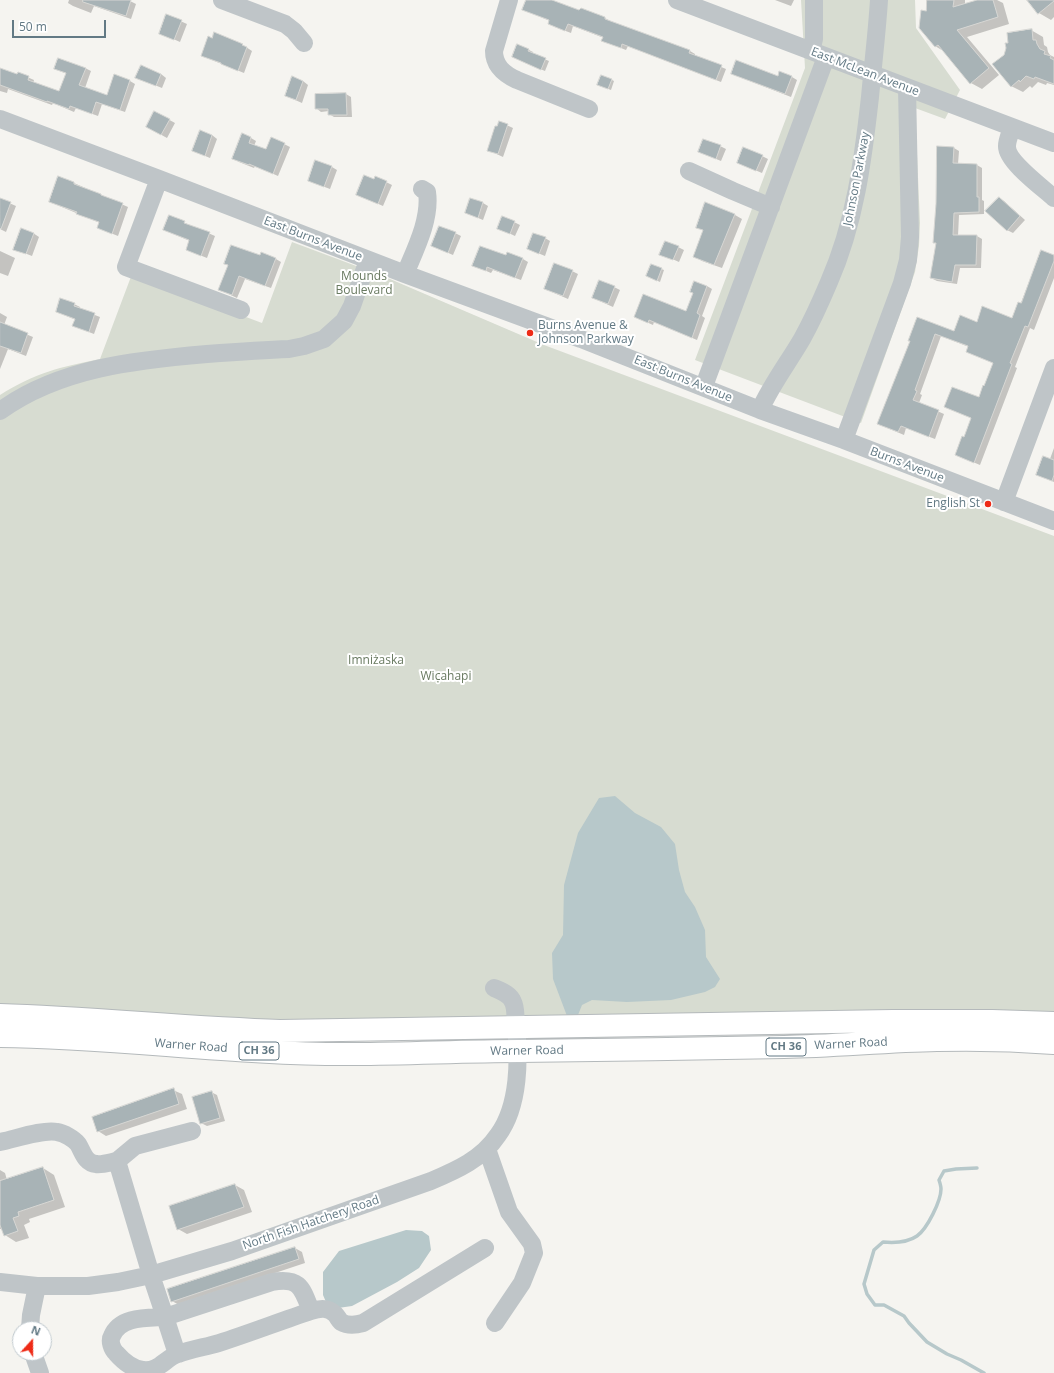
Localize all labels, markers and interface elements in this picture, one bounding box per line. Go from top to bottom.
scale bar [14,12,108,38]
text: 50 m [19,18,47,35]
street label: East McLean Avenue [809,45,921,99]
street label: Johnson Parkway [841,131,873,227]
street label: East Burns Avenue [262,214,364,264]
park label: Mounds Boulevard [335,270,393,298]
place label: Burns Avenue & Johnson Parkway [538,319,634,347]
marker: Burns Avenue & Johnson Parkway [525,328,535,338]
street label: East Burns Avenue [632,353,734,405]
street label: Burns Avenue [868,444,946,486]
place label: English St [926,497,980,511]
marker: English St [983,499,993,509]
park label: Imniżaska [348,654,404,668]
park label: Wic̣aḣapi [421,670,471,684]
street label: Warner Road [814,1035,888,1053]
street label: Warner Road [154,1036,228,1056]
road number: CH 36 [766,1038,806,1056]
road number: CH 36 [239,1042,279,1060]
street label: Warner Road [490,1043,564,1059]
street label: North Fish Hatchery Road [241,1193,381,1253]
north arrow [12,1321,52,1361]
text: N [29,1322,43,1339]

